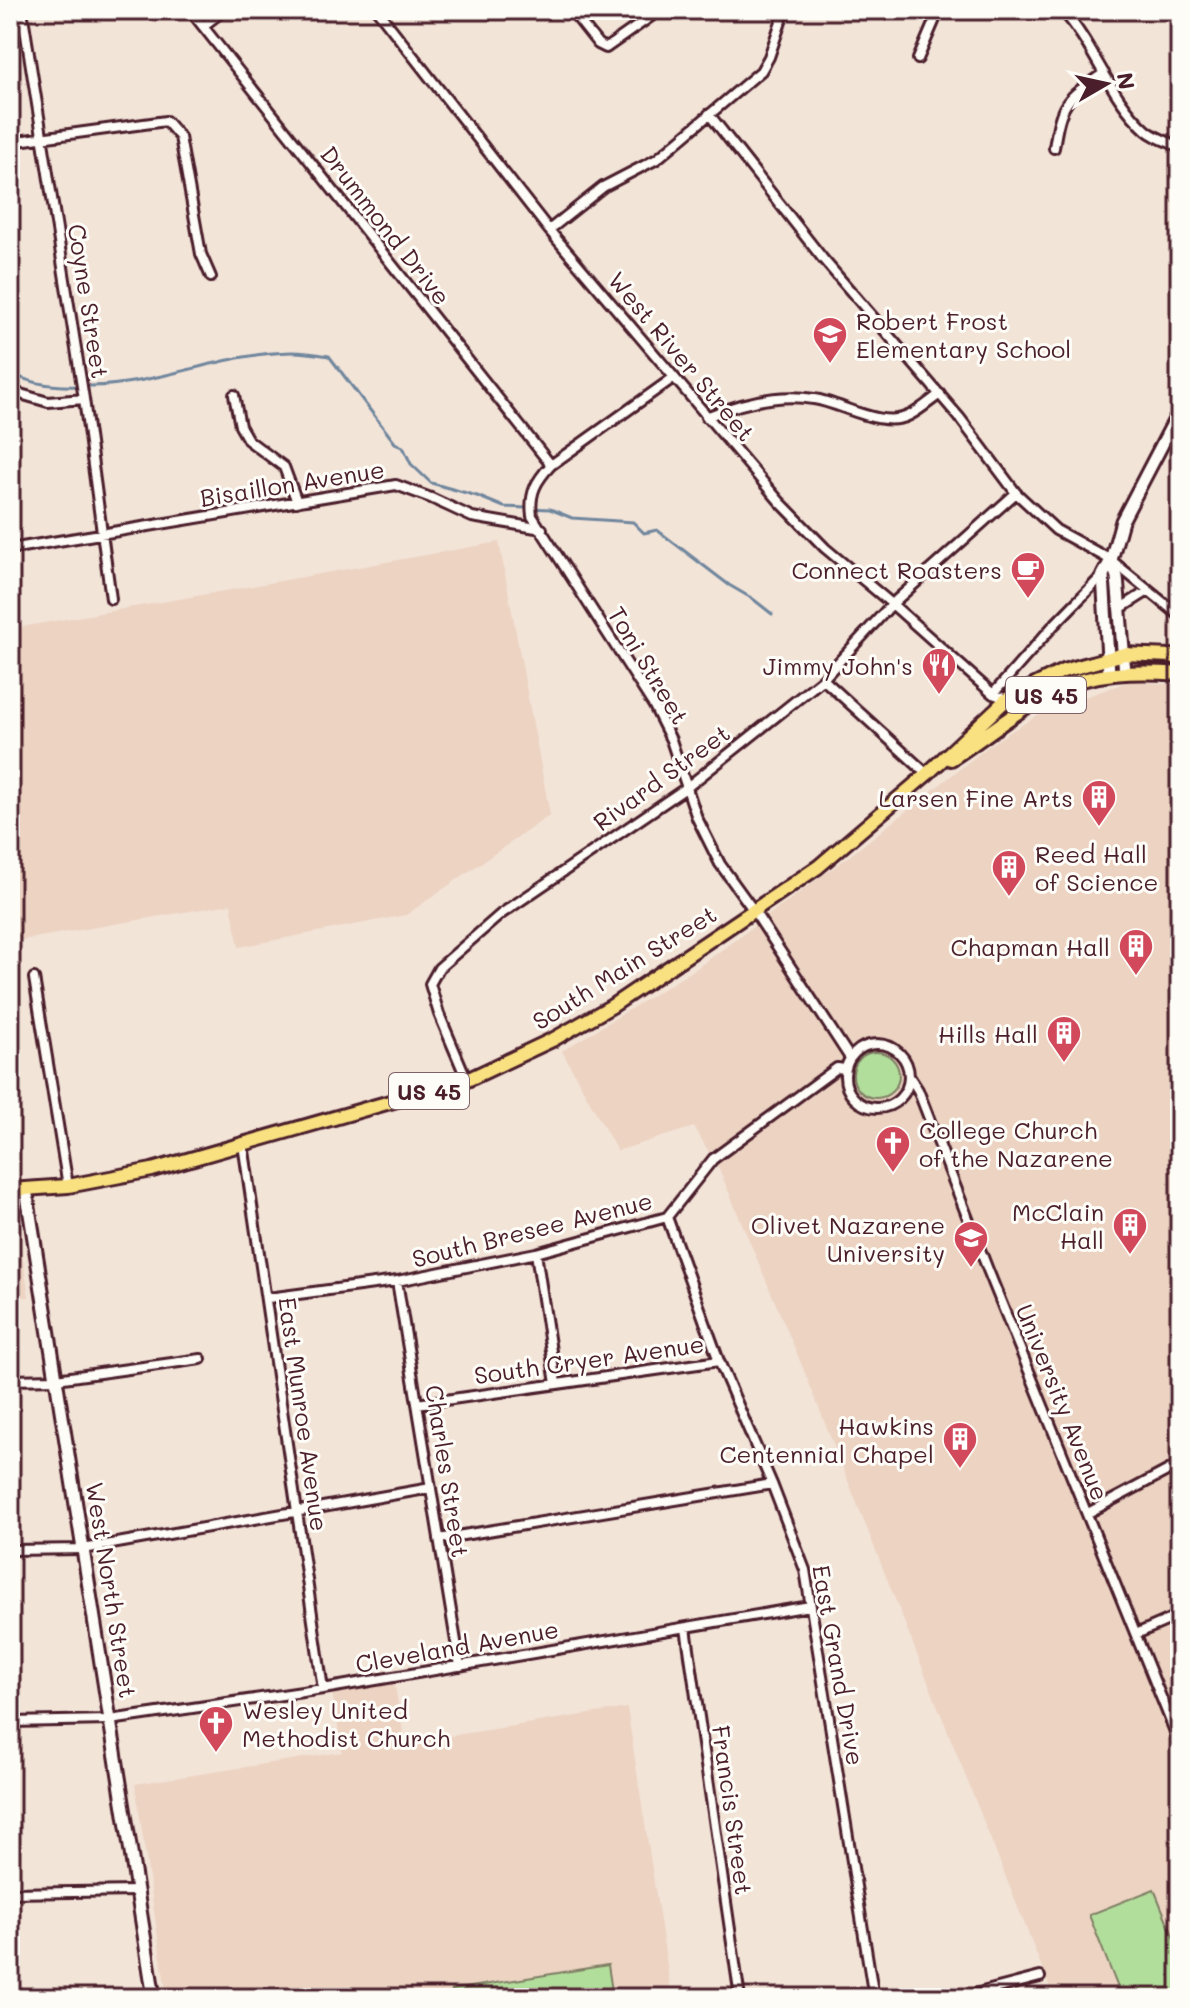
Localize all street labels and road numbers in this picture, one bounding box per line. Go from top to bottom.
street label: Drummond Drive [314,139,458,311]
street label: Coyne Street [61,221,117,381]
street label: West River Street [602,265,762,447]
street label: Bisaillon Avenue [197,453,387,513]
street label: Toni Street [602,600,696,730]
road number: US 45 [1006,677,1086,713]
street label: Rivard Street [586,717,736,837]
street label: South Main Street [526,898,722,1036]
road number: US 45 [389,1073,469,1109]
street label: South Bresee Avenue [409,1184,655,1274]
street label: East Munroe Avenue [272,1295,336,1533]
street label: University Avenue [1009,1299,1117,1505]
street label: South Cryer Avenue [472,1328,706,1390]
street label: Charles Street [419,1382,477,1560]
street label: West North Street [80,1480,144,1700]
street label: East Grand Drive [806,1562,872,1768]
street label: Cleveland Avenue [353,1613,561,1679]
street label: Francis Street [706,1723,760,1897]

